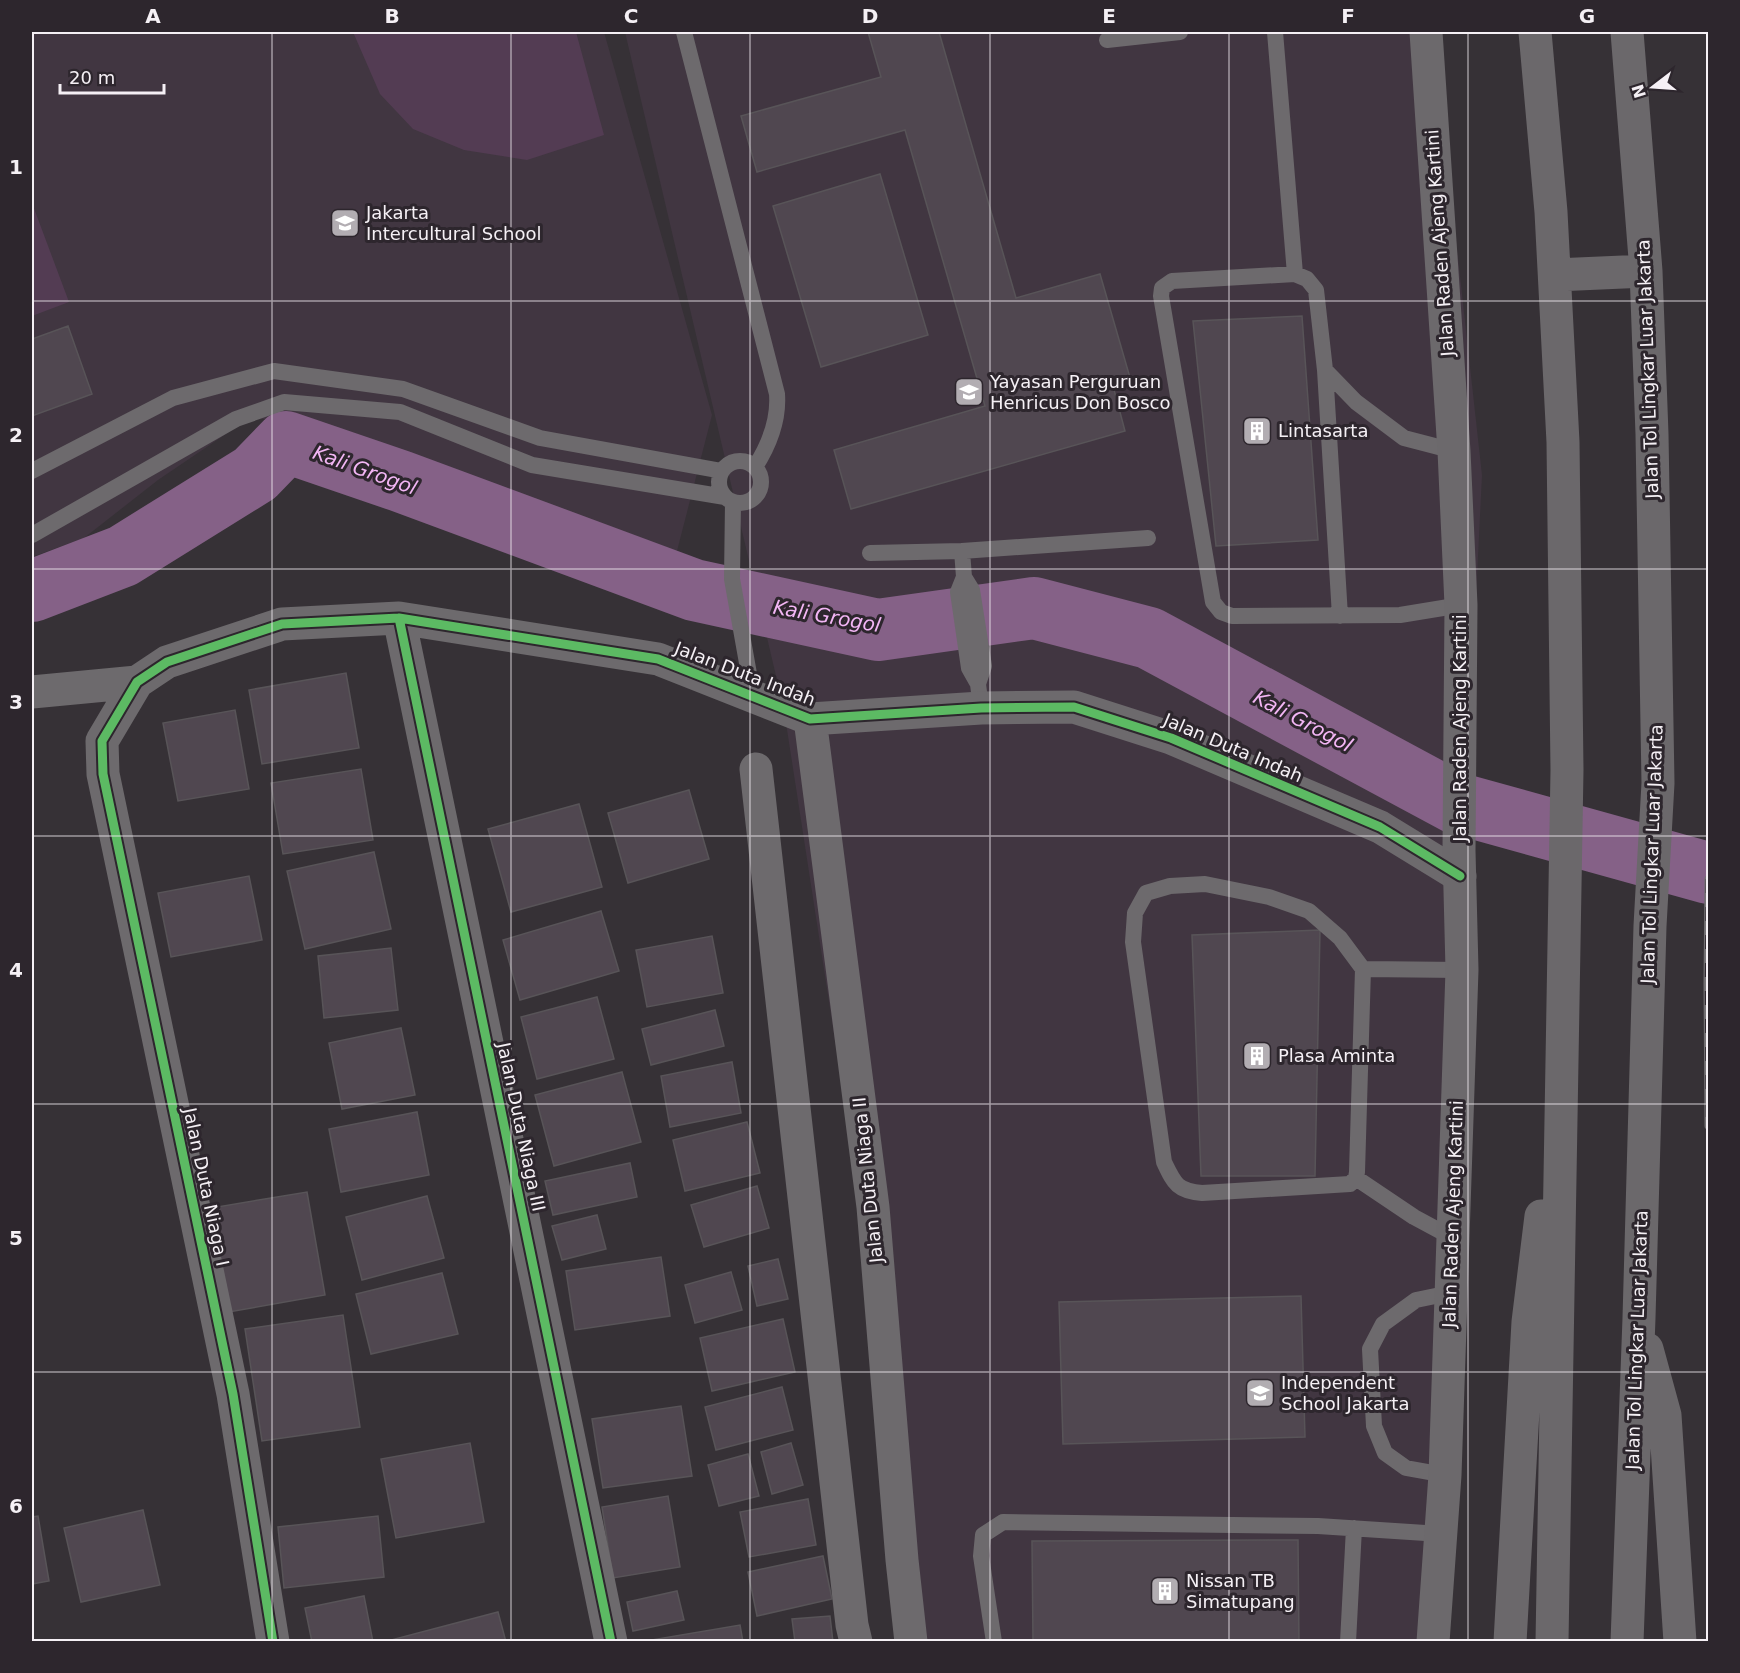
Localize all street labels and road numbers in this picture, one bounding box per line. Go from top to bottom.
street label: Jalan Raden Ajeng Kartini [1421,129,1458,358]
street label: Jalan Tol Lingkar Luar Jakarta [1632,239,1663,500]
street label: Jalan Raden Ajeng Kartini [1449,614,1470,843]
street label: Jalan Duta Indah [671,637,819,710]
street label: Jalan Duta Indah [1160,708,1306,786]
street label: Jalan Tol Lingkar Luar Jakarta [1636,724,1667,985]
street label: Jalan Duta Niaga III [493,1040,550,1213]
street label: Jalan Duta Niaga II [848,1096,887,1265]
street label: Jalan Raden Ajeng Kartini [1438,1100,1467,1329]
street label: Jalan Duta Niaga I [179,1105,234,1268]
street label: Jalan Tol Lingkar Luar Jakarta [1621,1210,1652,1471]

